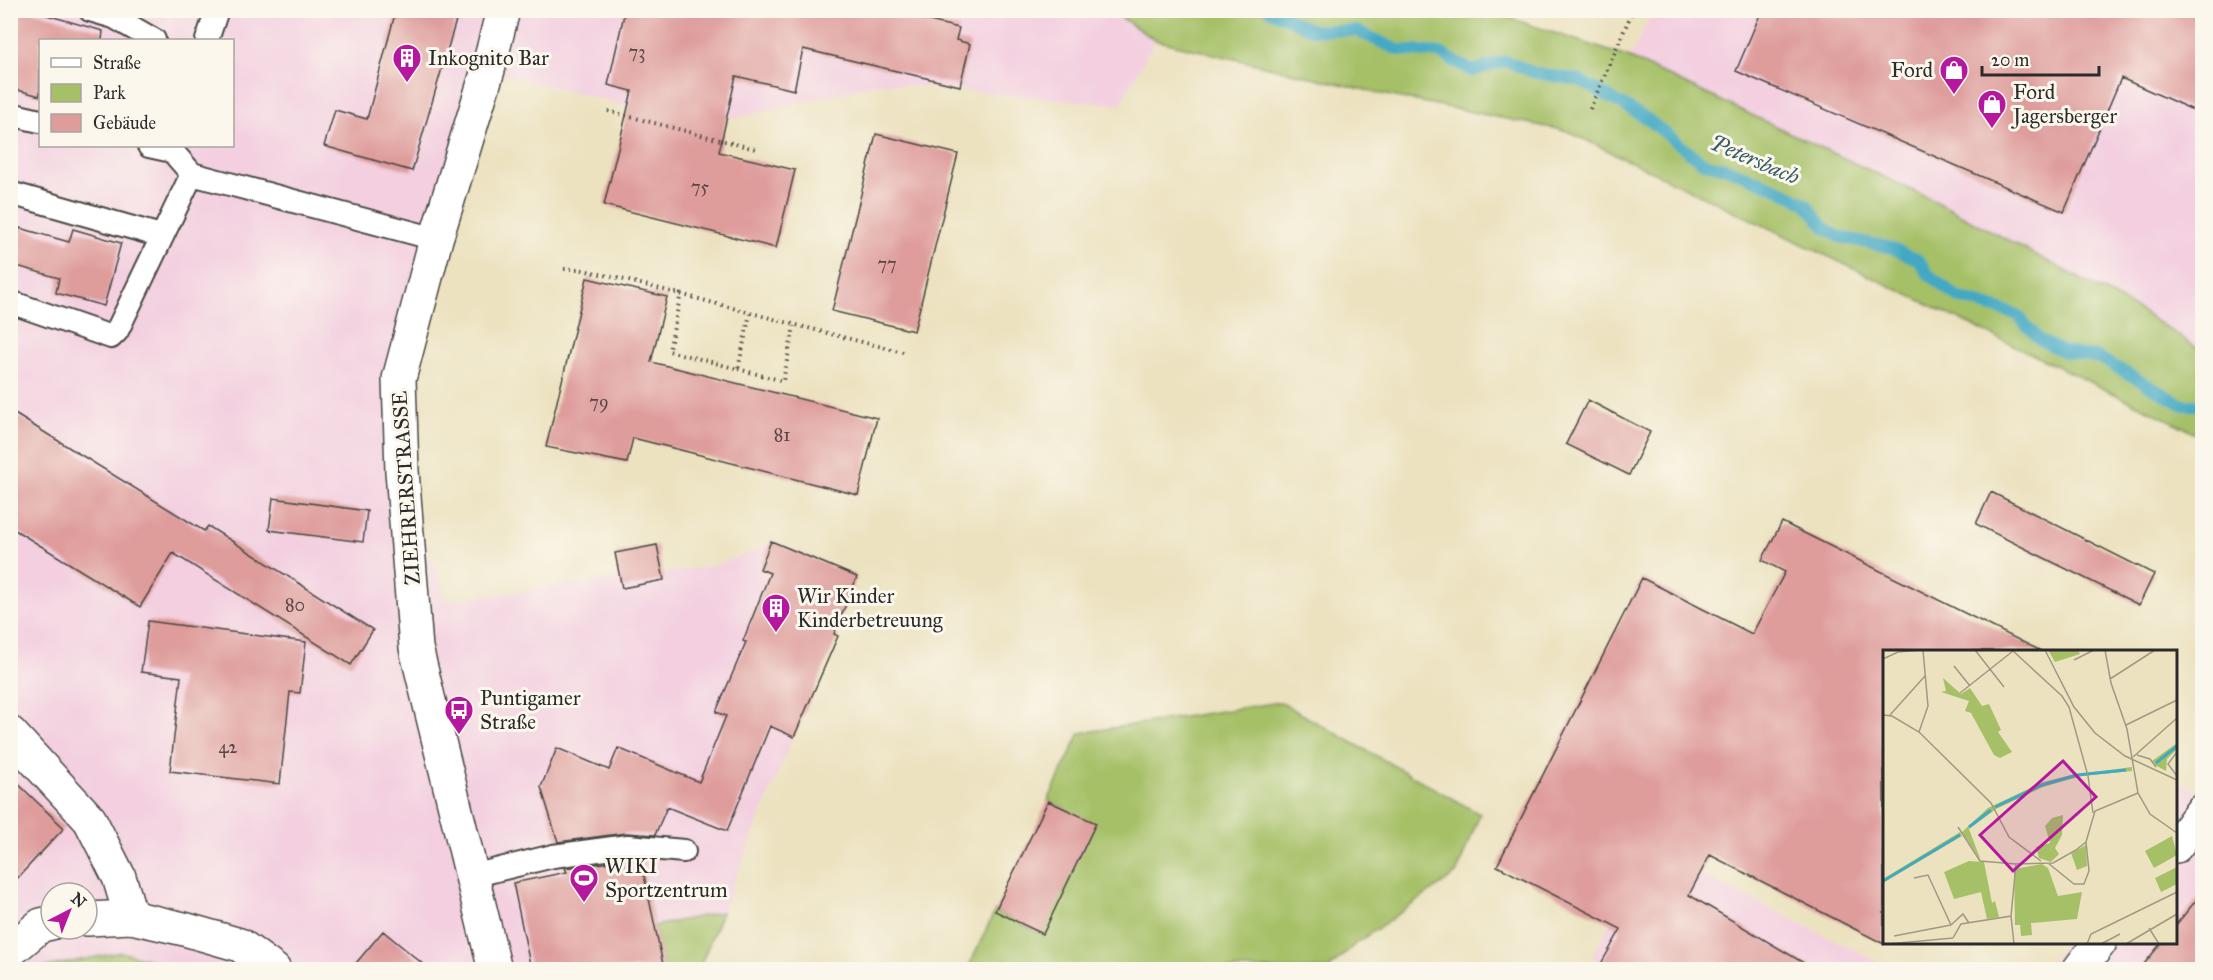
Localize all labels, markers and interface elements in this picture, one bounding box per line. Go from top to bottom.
legend [39,39,234,147]
scale bar [1982,39,2099,77]
house number: 73 [629,41,645,63]
building icon: Inkognito Bar [391,42,423,84]
place label: Inkognito Bar [428,45,549,71]
text: 20 m [1991,49,2029,71]
text: Straße [93,52,141,74]
shop icon: Ford [1938,54,1970,96]
place label: Ford [1891,57,1933,83]
place label: Ford Jagersberger [2011,79,2117,129]
text: Park [93,82,126,104]
shop icon: Ford Jagersberger [1976,88,2008,130]
text: Gebäude [93,112,156,134]
water label: Petersbach [1706,129,1804,190]
house number: 75 [691,176,710,198]
house number: 77 [877,253,897,275]
street label: ZIEHRERSTRASSE [386,390,426,586]
house number: 79 [589,391,609,413]
house number: 81 [774,424,790,446]
place label: Wir Kinder Kinderbetreuung [797,583,943,633]
building icon: Wir Kinder Kinderbetreuung [760,592,792,634]
house number: 80 [285,594,305,616]
inset map [1883,650,2177,944]
place label: Puntigamer Straße [480,685,581,735]
bus stop icon: Puntigamer Straße [443,694,475,736]
house number: 42 [219,736,238,758]
place label: WIKI Sportzentrum [605,853,728,903]
sports icon: WIKI Sportzentrum [568,862,600,904]
north arrow [39,881,99,941]
text: N [67,889,90,912]

